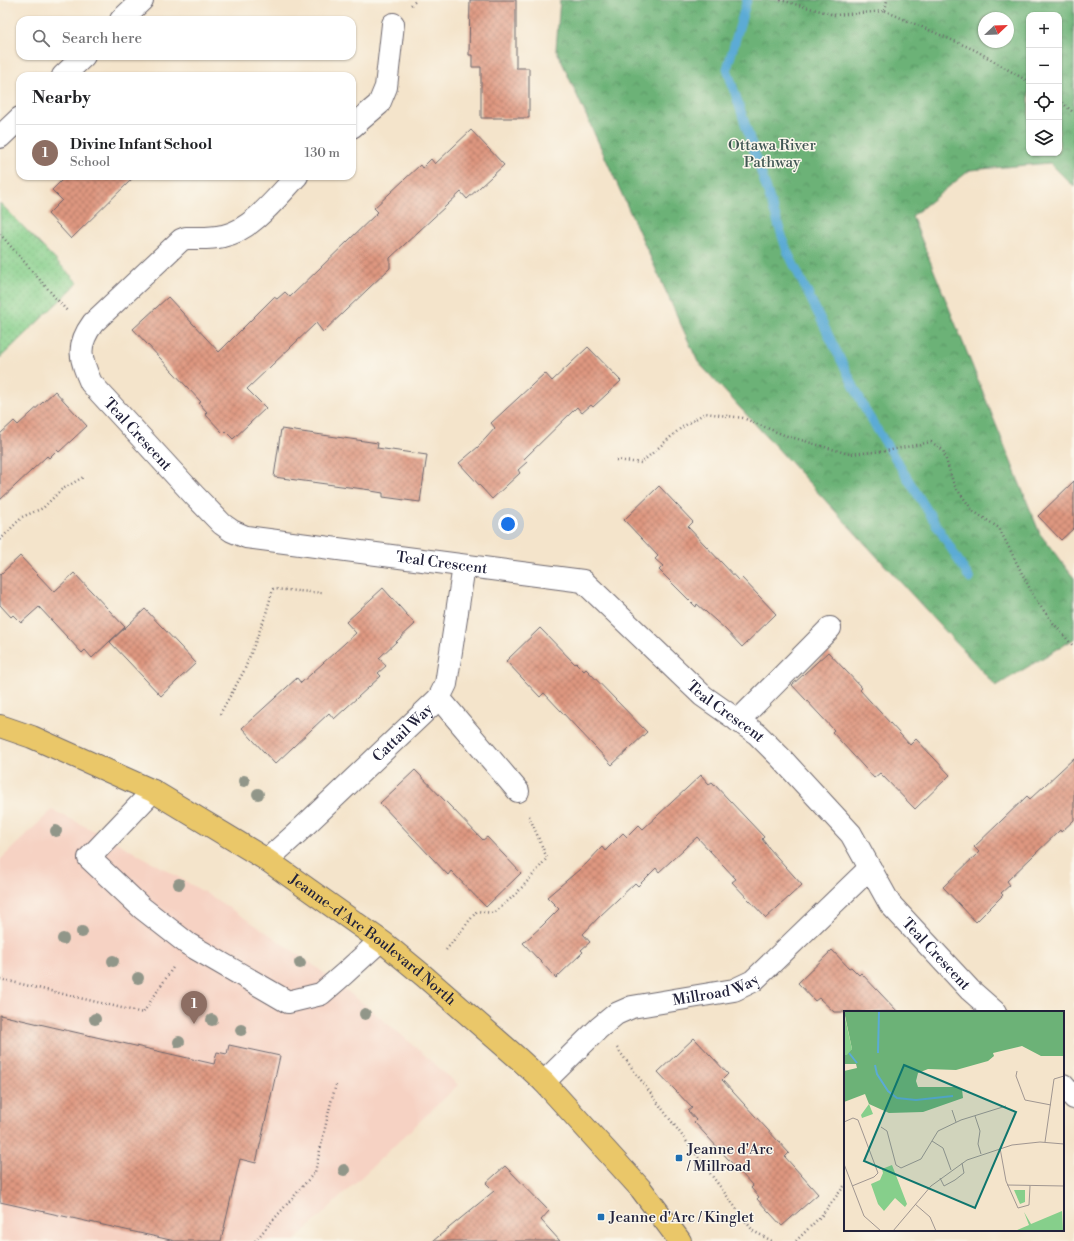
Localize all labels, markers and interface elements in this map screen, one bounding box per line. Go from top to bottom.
north arrow [978,12,1014,48]
map controls [1026,12,1062,156]
button: + [1026,12,1062,48]
search box [16,16,356,60]
icon: search [30,27,52,49]
text: Search here [62,29,142,48]
button: − [1026,48,1062,84]
button: locate [1026,84,1062,120]
text: Nearby [32,87,91,109]
button: layers [1026,120,1062,156]
text: Divine Infant School [70,135,212,154]
park label: Ottawa River Pathway [728,136,816,172]
text: 1 [42,145,48,161]
text: 130 m [305,145,340,161]
text: School [70,154,110,170]
street label: Teal Crescent [100,394,177,475]
your location [498,514,518,534]
street label: Teal Crescent [395,547,489,578]
street label: Teal Crescent [683,676,769,746]
street label: Cattail Way [368,699,437,766]
street label: Jeanne-d'Arc Boulevard North [285,869,460,1009]
street label: Teal Crescent [898,914,975,994]
street label: Millroad Way [671,970,764,1010]
pin: 1 [181,991,207,1024]
inset map [844,1011,1064,1231]
place label: Jeanne d'Arc / Millroad [686,1140,773,1176]
marker: Jeanne d'Arc / Millroad [674,1153,684,1163]
place label: Jeanne d'Arc / Kinglet [608,1208,755,1227]
marker: Jeanne d'Arc / Kinglet [596,1212,606,1222]

